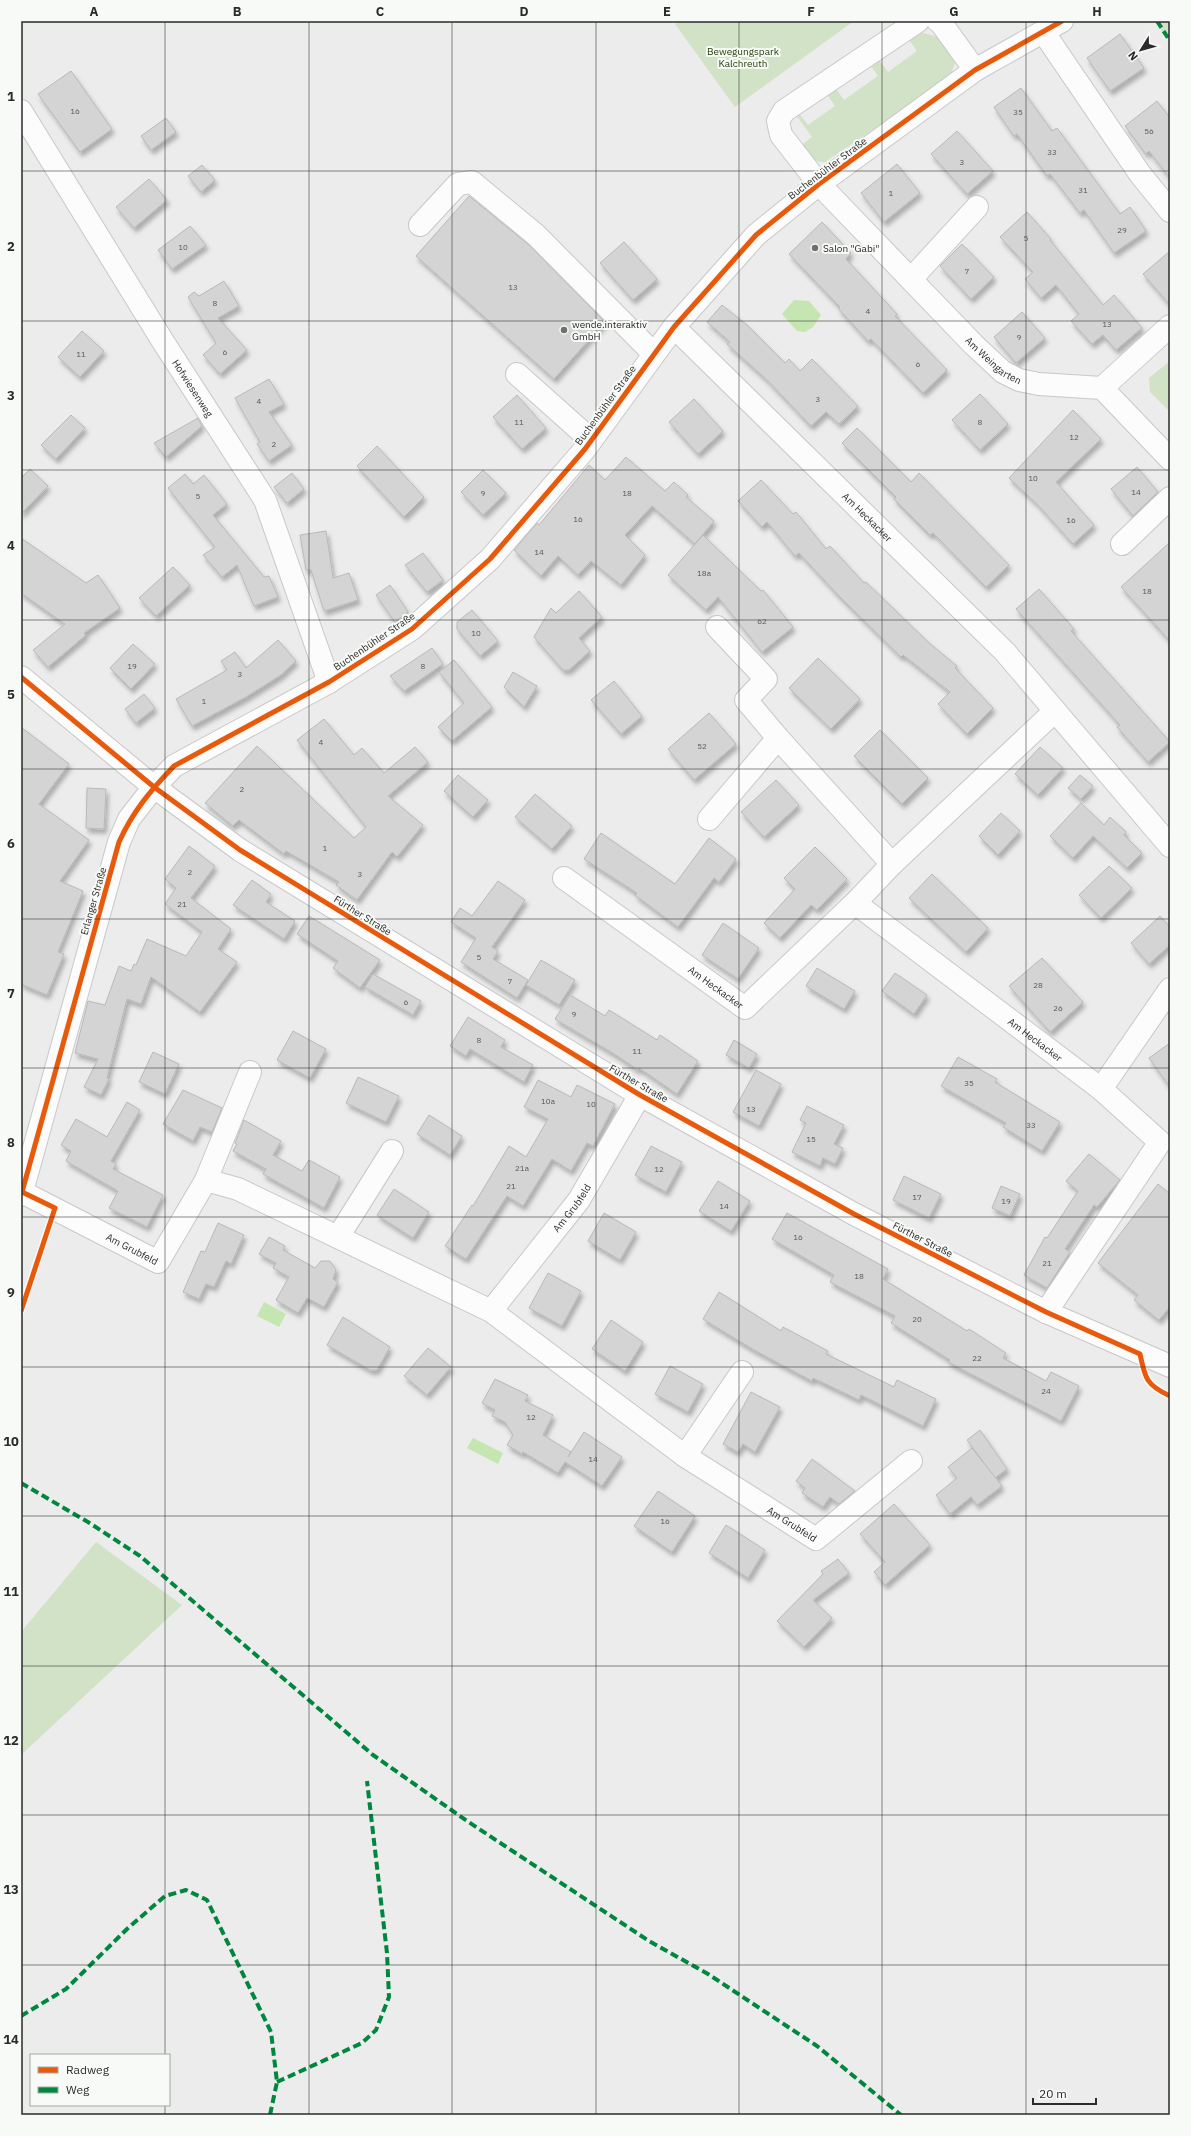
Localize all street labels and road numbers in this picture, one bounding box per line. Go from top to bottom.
street label: Buchenbühler Straße [785,134,870,202]
street label: Am Weingarten [962,334,1024,387]
street label: Hofwiesenweg [169,357,216,420]
street label: Buchenbühler Straße [572,362,639,448]
street label: Am Heckacker [839,490,895,545]
street label: Buchenbühler Straße [331,609,418,674]
street label: Erlanger Straße [78,865,110,937]
street label: Fürther Straße [331,893,394,939]
street label: Am Heckacker [685,963,746,1012]
street label: Am Heckacker [1005,1015,1065,1065]
street label: Fürther Straße [607,1061,671,1106]
street label: Am Grubfeld [550,1182,594,1235]
street label: Fürther Straße [891,1219,955,1260]
street label: Am Grubfeld [104,1230,160,1268]
street label: Am Grubfeld [764,1504,819,1545]

